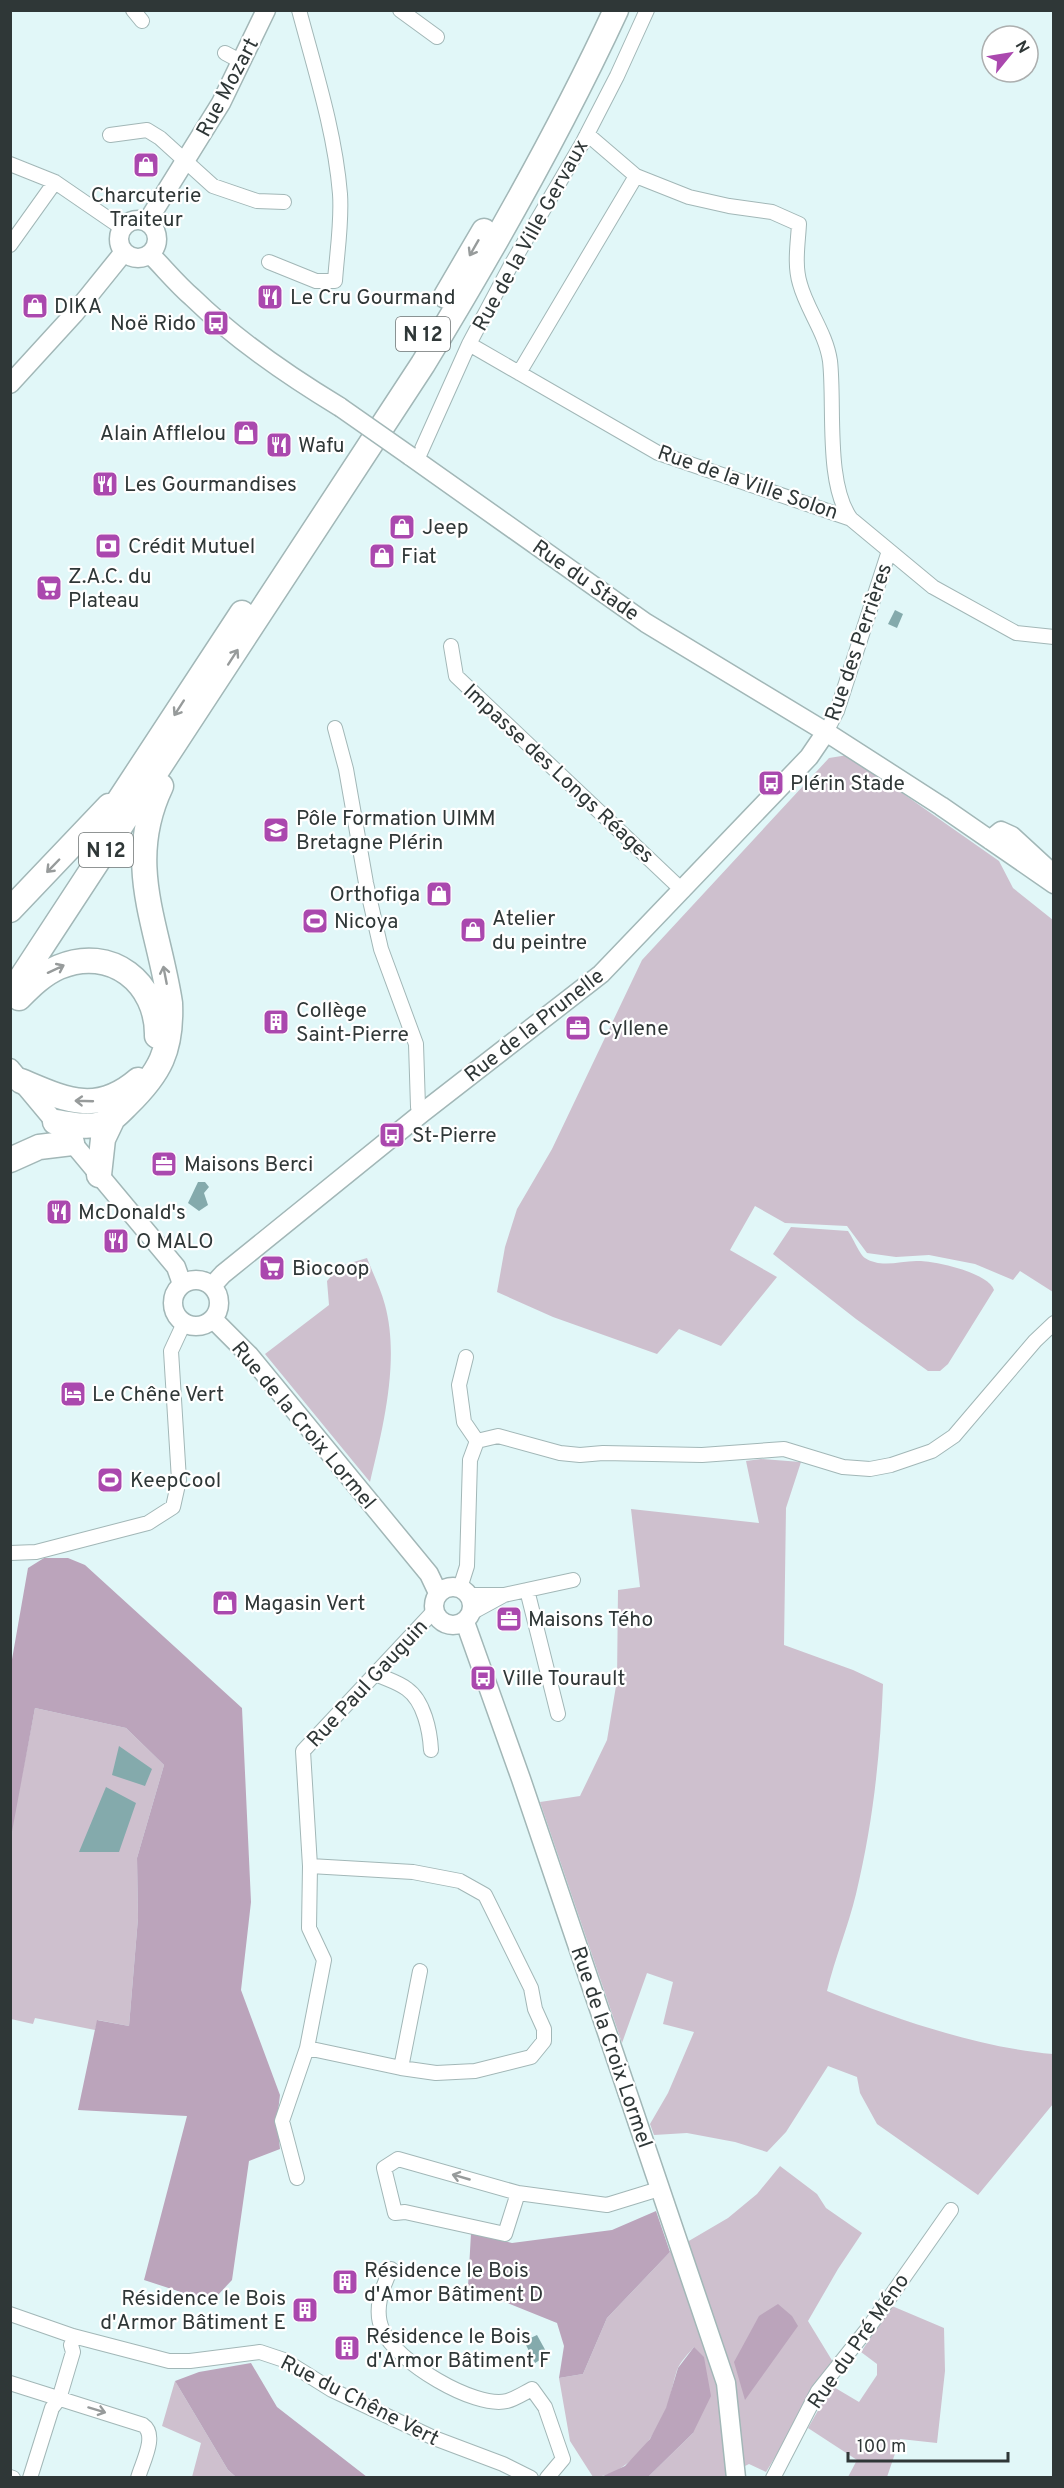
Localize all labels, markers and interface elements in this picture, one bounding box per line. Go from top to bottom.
north arrow [980,24,1040,84]
street label: Rue Mozart [191,34,266,142]
text: N [1010,38,1033,57]
street label: Rue de la Ville Gervaux [467,135,595,336]
shop icon: Charcuterie Traiteur [131,150,161,180]
place label: Charcuterie Traiteur [91,183,201,234]
one-way arrow [468,239,480,256]
restaurant icon: Le Cru Gourmand [255,282,285,312]
place label: Le Cru Gourmand [290,285,456,312]
shop icon: DIKA [20,291,50,321]
place label: DIKA [54,294,102,321]
bus stop icon: Noë Rido [201,308,231,338]
place label: Noë Rido [110,311,196,338]
road number: N 12 [396,317,450,351]
shop icon: Alain Afflelou [231,418,261,448]
place label: Alain Afflelou [100,421,226,448]
restaurant icon: Wafu [264,430,294,460]
place label: Wafu [298,433,345,460]
street label: Rue de la Ville Solon [654,440,841,527]
restaurant icon: Les Gourmandises [90,469,120,499]
place label: Les Gourmandises [124,472,297,499]
shop icon: Jeep [387,512,417,542]
place label: Jeep [422,515,469,542]
bank icon: Crédit Mutuel [93,531,123,561]
place label: Crédit Mutuel [128,534,255,561]
street label: Rue du Stade [526,534,644,628]
shop icon: Fiat [367,541,397,571]
place label: Fiat [401,544,437,571]
street label: Rue des Perrières [820,560,899,725]
place label: Z.A.C. du Plateau [68,564,152,615]
supermarket icon: Z.A.C. du Plateau [34,573,64,603]
one-way arrow [227,649,239,666]
street label: Impasse des Longs Réages [457,678,659,870]
one-way arrow [173,699,185,716]
bus stop icon: Plérin Stade [756,768,786,798]
place label: Plérin Stade [790,771,905,798]
place label: Pôle Formation UIMM Bretagne Plérin [296,806,496,857]
school or university icon: Pôle Formation UIMM Bretagne Plérin [261,815,291,845]
road number: N 12 [79,833,133,867]
one-way arrow [45,859,60,874]
shop icon: Orthofiga [424,879,454,909]
place label: Orthofiga [330,882,420,909]
sports icon: Nicoya [300,906,330,936]
place label: Atelier du peintre [492,906,587,957]
place label: Nicoya [334,909,398,936]
shop icon: Atelier du peintre [458,915,488,945]
one-way arrow [46,963,64,975]
street label: Rue de la Prunelle [460,963,610,1089]
one-way arrow [159,966,170,986]
place label: Collège Saint-Pierre [296,998,409,1049]
building icon: Collège Saint-Pierre [261,1007,291,1037]
office icon: Cyllene [563,1013,593,1043]
place label: Cyllene [598,1016,668,1043]
one-way arrow [75,1095,95,1107]
bus stop icon: St-Pierre [377,1120,407,1150]
place label: St-Pierre [412,1123,497,1150]
office icon: Maisons Berci [149,1149,179,1179]
place label: Maisons Berci [184,1152,313,1179]
restaurant icon: McDonald's [44,1197,74,1227]
place label: McDonald's [78,1200,186,1227]
restaurant icon: O MALO [101,1226,131,1256]
place label: O MALO [136,1229,214,1256]
supermarket icon: Biocoop [257,1253,287,1283]
place label: Biocoop [292,1256,369,1283]
street label: Rue de la Croix Lormel [225,1336,381,1516]
hotel icon: Le Chêne Vert [58,1379,88,1409]
place label: Le Chêne Vert [92,1382,224,1409]
sports icon: KeepCool [95,1465,125,1495]
place label: KeepCool [130,1468,221,1495]
shop icon: Magasin Vert [210,1588,240,1618]
place label: Magasin Vert [244,1591,365,1618]
office icon: Maisons Tého [494,1604,524,1634]
place label: Maisons Tého [528,1607,653,1634]
street label: Rue Paul Gauguin [302,1614,434,1754]
bus stop icon: Ville Tourault [468,1663,498,1693]
place label: Ville Tourault [502,1666,626,1693]
street label: Rue de la Croix Lormel [563,1943,658,2152]
one-way arrow [452,2171,471,2182]
place label: Résidence le Bois d'Amor Bâtiment D [364,2258,543,2309]
building icon: Résidence le Bois d'Amor Bâtiment D [330,2267,360,2297]
street label: Rue du Pré Méno [802,2269,916,2415]
place label: Résidence le Bois d'Armor Bâtiment E [100,2286,286,2337]
building icon: Résidence le Bois d'Armor Bâtiment E [290,2295,320,2325]
place label: Résidence le Bois d'Armor Bâtiment F [366,2324,551,2375]
building icon: Résidence le Bois d'Armor Bâtiment F [332,2333,362,2363]
street label: Rue du Chêne Vert [275,2350,443,2453]
one-way arrow [87,2406,106,2417]
scale bar [848,2425,1008,2463]
text: 100 m [857,2436,906,2459]

